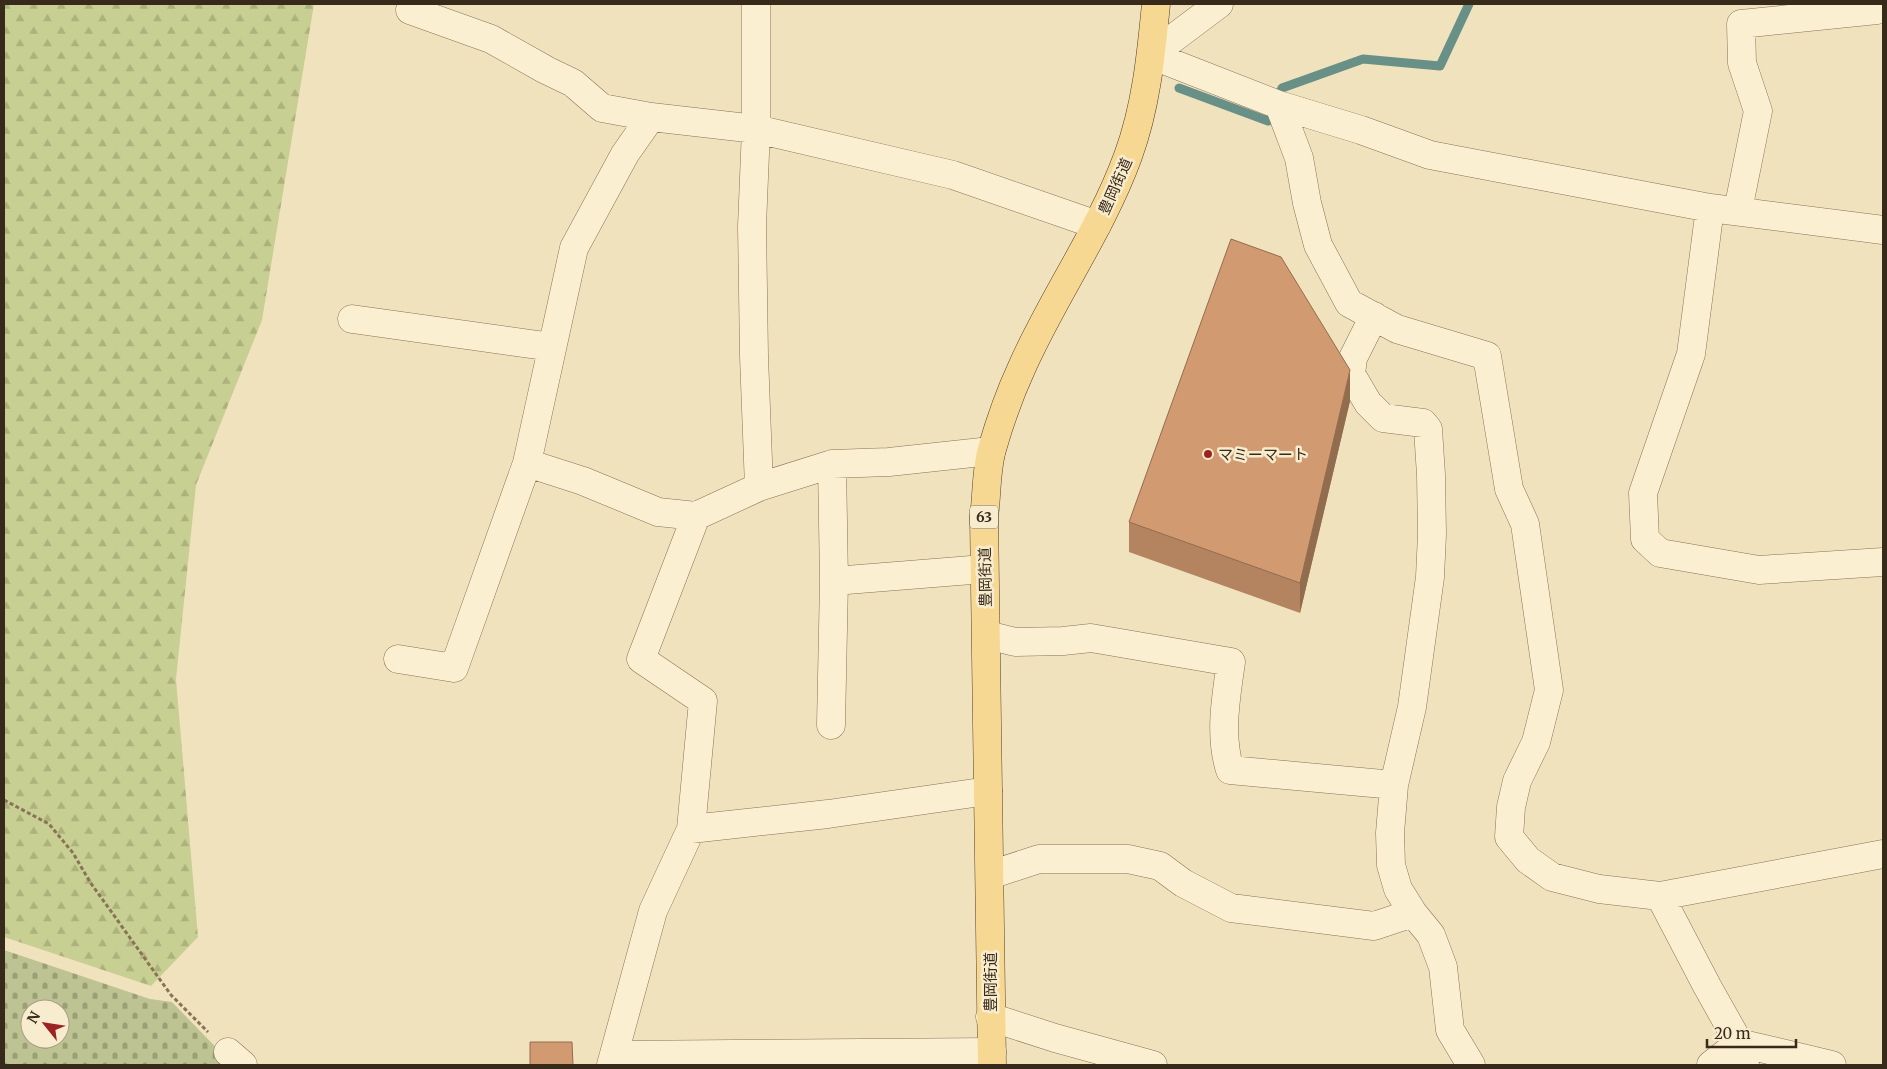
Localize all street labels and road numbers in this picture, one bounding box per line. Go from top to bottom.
street label: 豊岡街道 [1094,155,1136,217]
road number: 63 [970,506,998,528]
street label: 豊岡街道 [975,547,995,607]
street label: 豊岡街道 [981,952,1000,1012]

